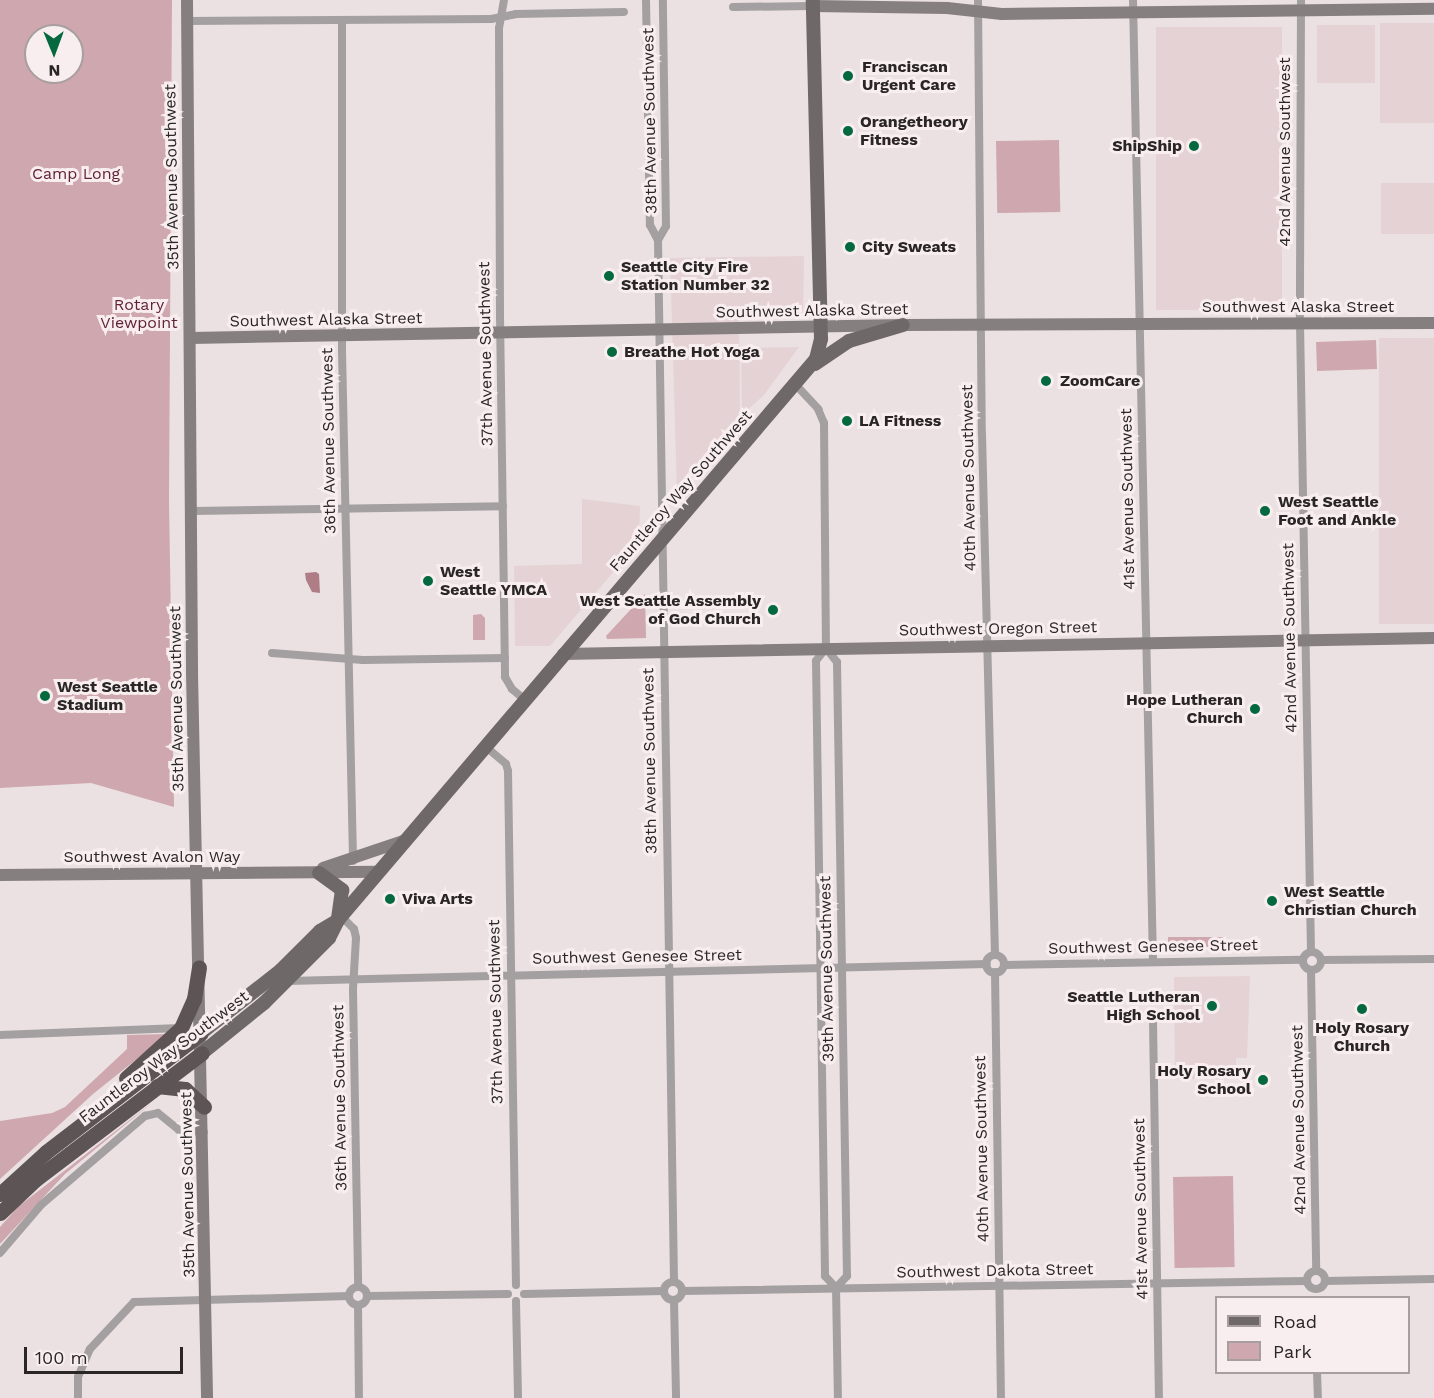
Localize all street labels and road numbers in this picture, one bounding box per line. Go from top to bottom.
street label: 38th Avenue Southwest [639,27,661,215]
street label: 42nd Avenue Southwest [1275,57,1295,247]
street label: 35th Avenue Southwest [161,84,183,270]
street label: 37th Avenue Southwest [475,261,497,447]
street label: Southwest Alaska Street [1201,297,1395,317]
street label: Southwest Alaska Street [715,300,909,322]
street label: Southwest Alaska Street [229,309,423,331]
street label: 36th Avenue Southwest [318,347,340,535]
street label: 40th Avenue Southwest [958,384,980,572]
street label: Fauntleroy Way Southwest [605,406,757,576]
street label: 41st Avenue Southwest [1117,408,1139,590]
street label: 42nd Avenue Southwest [1279,543,1301,733]
street label: 35th Avenue Southwest [166,606,188,792]
street label: Southwest Oregon Street [899,618,1097,640]
street label: 38th Avenue Southwest [639,667,661,855]
street label: Southwest Avalon Way [63,847,241,867]
street label: 39th Avenue Southwest [816,875,838,1063]
street label: 37th Avenue Southwest [485,919,507,1105]
street label: Southwest Genesee Street [1048,936,1258,958]
street label: Southwest Genesee Street [532,946,742,968]
street label: Fauntleroy Way Southwest [75,987,253,1127]
street label: 36th Avenue Southwest [329,1004,351,1192]
street label: 42nd Avenue Southwest [1288,1025,1310,1215]
street label: 40th Avenue Southwest [971,1055,993,1243]
street label: 35th Avenue Southwest [177,1092,199,1278]
street label: 41st Avenue Southwest [1130,1118,1152,1300]
street label: Southwest Dakota Street [896,1260,1094,1282]

